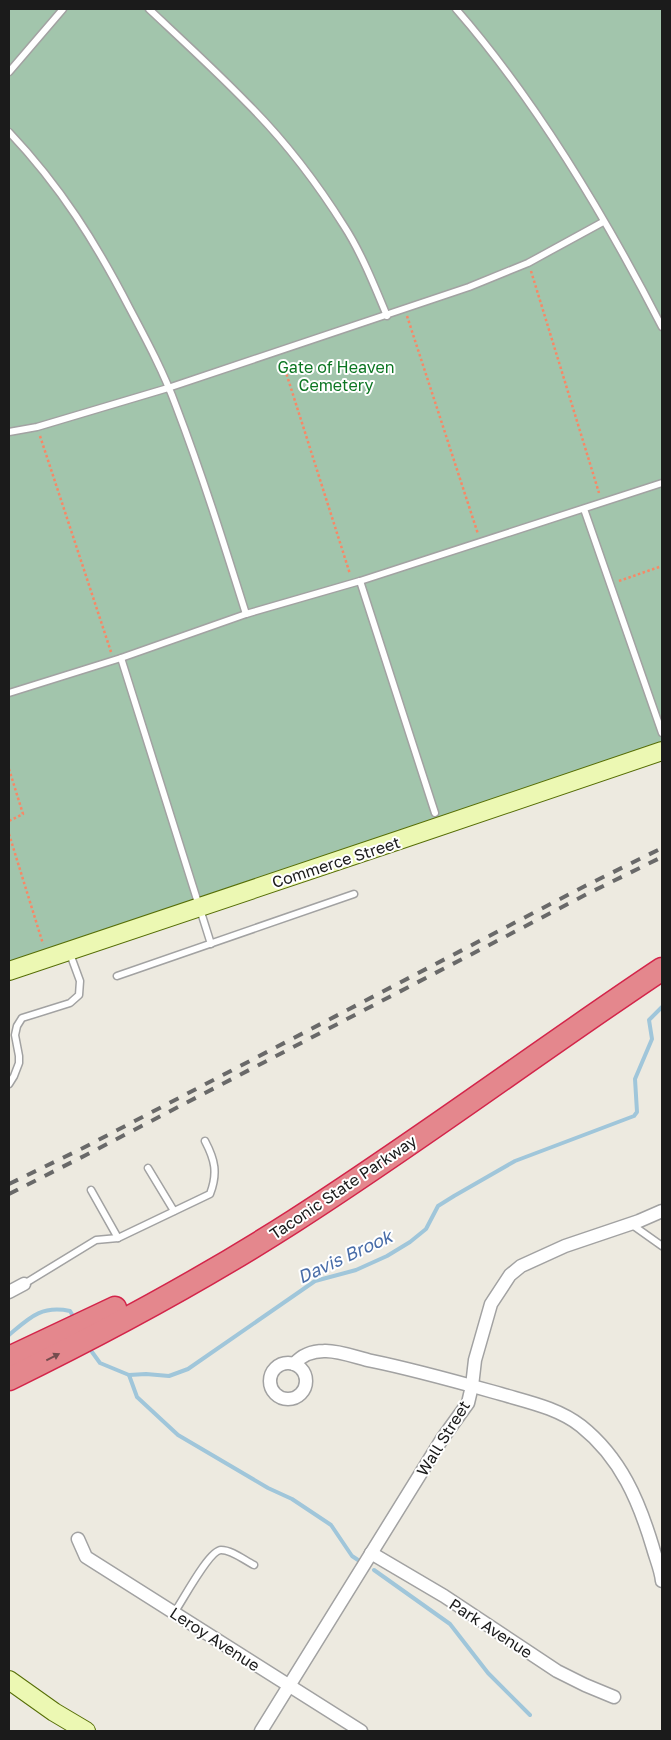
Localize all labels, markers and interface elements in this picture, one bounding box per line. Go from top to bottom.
park label: Gate of Heaven Cemetery [277,357,395,395]
street label: Commerce Street [269,832,403,892]
street label: Taconic State Parkway [266,1130,420,1244]
water label: Davis Brook [294,1224,397,1288]
one-way arrow [45,1353,60,1362]
street label: Wall Street [412,1396,474,1480]
street label: Park Avenue [446,1594,536,1662]
street label: Leroy Avenue [166,1603,264,1675]

